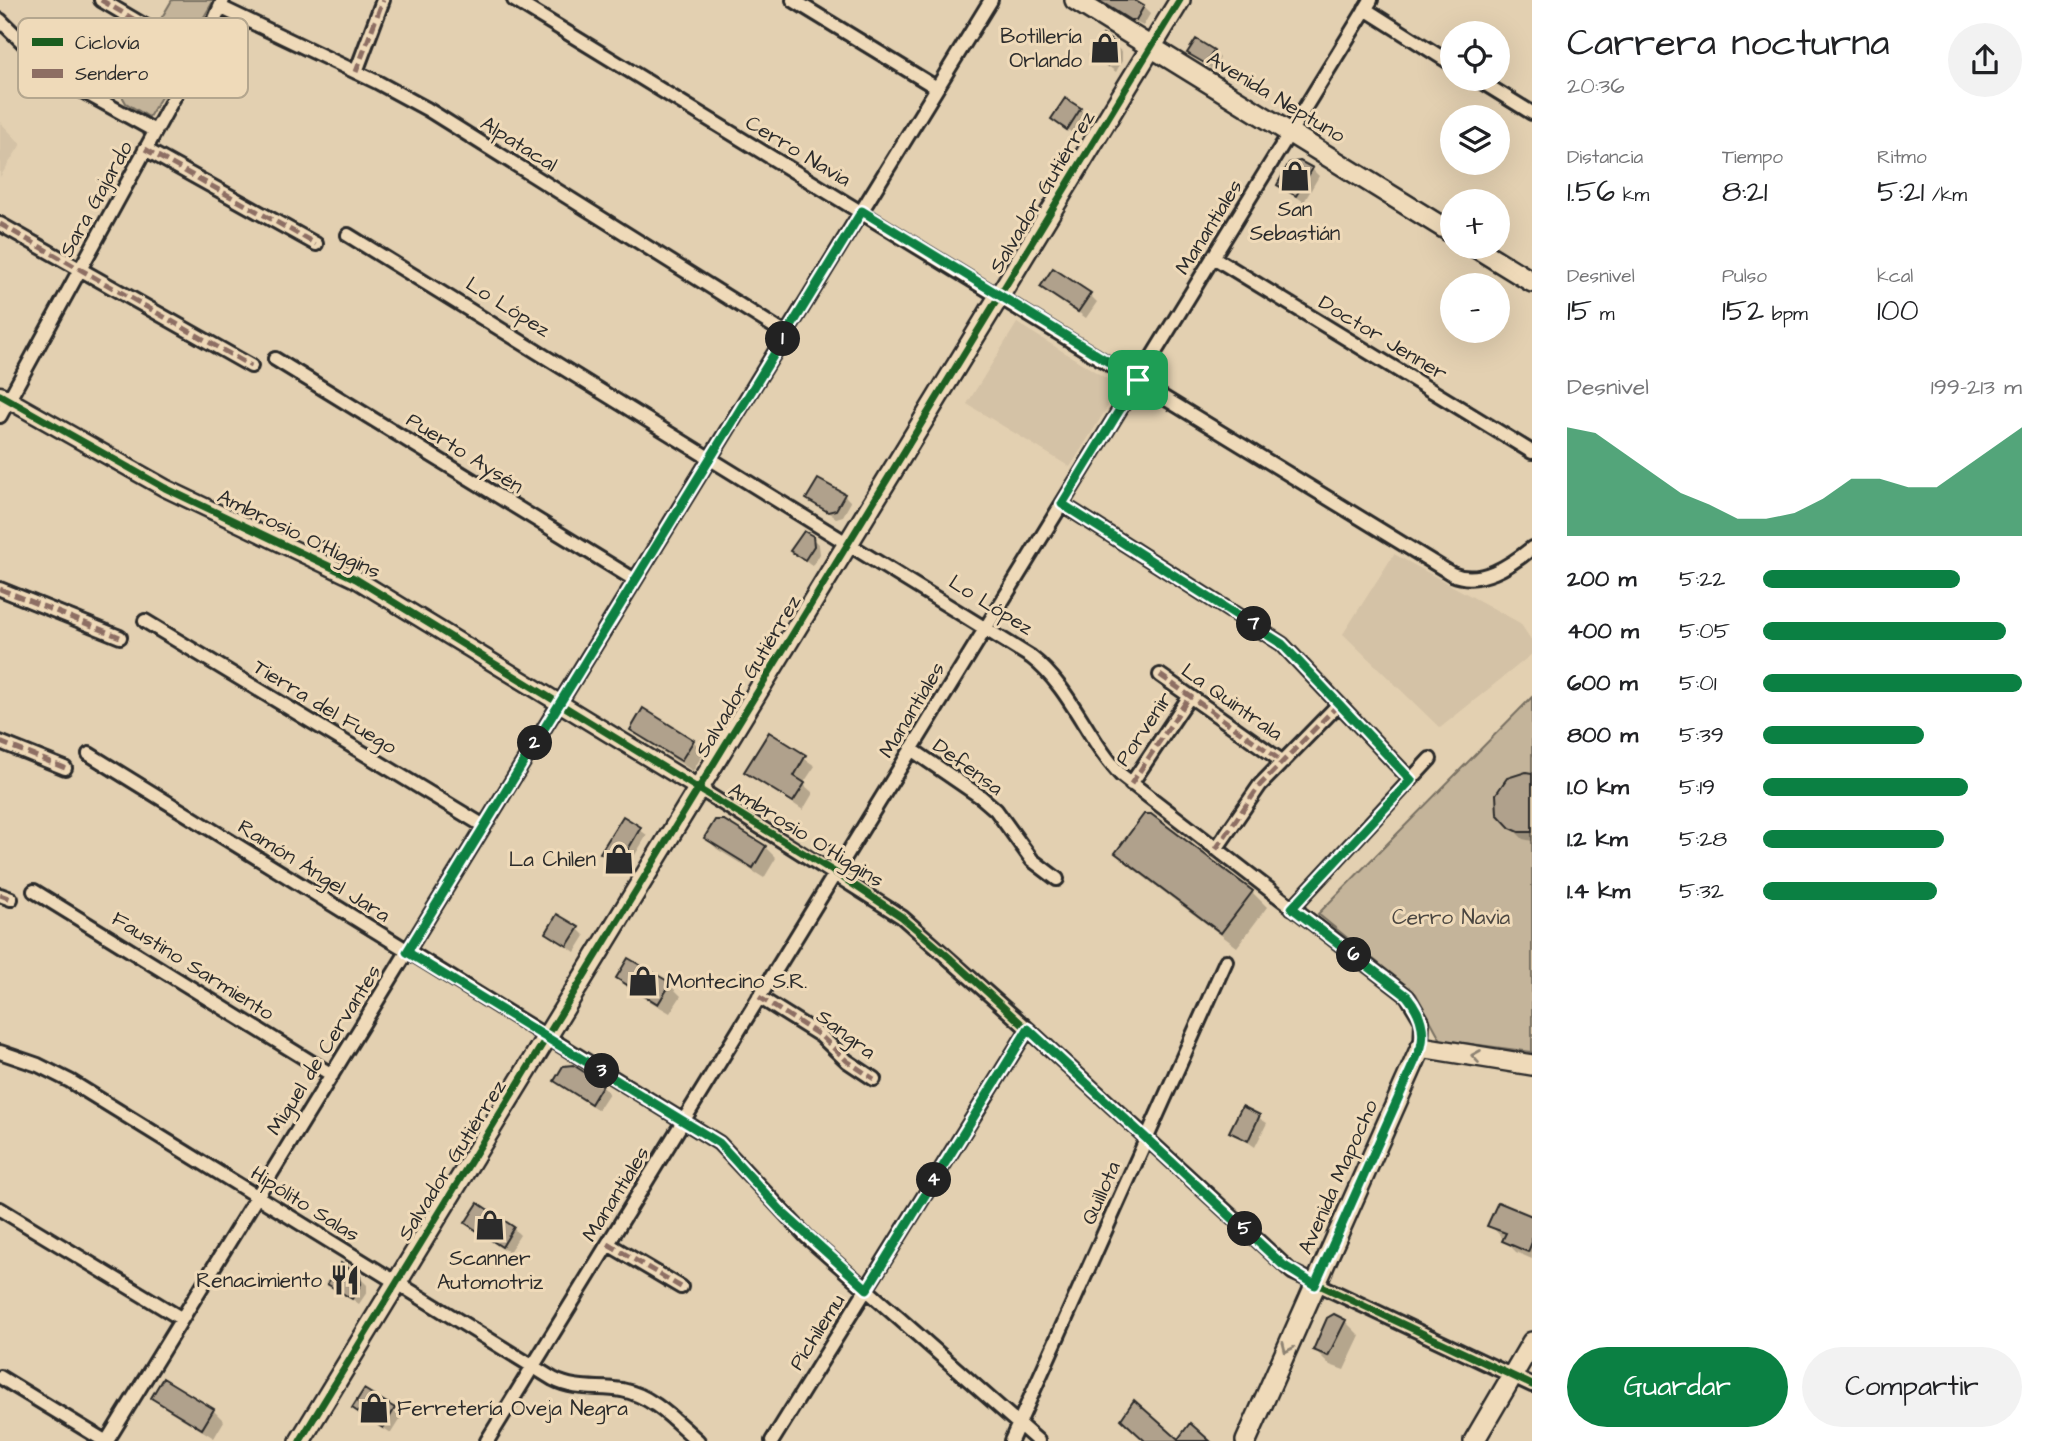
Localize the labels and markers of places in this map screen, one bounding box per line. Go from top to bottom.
place label: Botillería Orlando [1000,22,1082,75]
shop icon: Botillería Orlando [1088,31,1122,65]
shop icon: San Sebastián [1278,159,1312,193]
place label: San Sebastián [1250,195,1340,248]
pin: 1 [766,322,800,356]
pin [1108,350,1168,410]
pin: 7 [1236,606,1272,642]
pin: 2 [518,726,552,760]
shop icon: La Chilen [602,842,636,876]
place label: La Chilen [509,845,596,874]
pin: 6 [1336,937,1372,972]
shop icon: Montecino S.R. [626,964,660,998]
place label: Montecino S.R. [666,967,807,996]
pin: 3 [584,1054,620,1088]
pin: 4 [916,1162,951,1198]
shop icon: Scanner Automotriz [473,1208,507,1242]
pin: 5 [1228,1212,1262,1246]
place label: Scanner Automotriz [437,1244,544,1297]
restaurant icon: Renacimiento [328,1263,362,1297]
place label: Renacimiento [196,1266,322,1295]
shop icon: Ferretería Oveja Negra [357,1391,391,1425]
place label: Ferretería Oveja Negra [397,1394,628,1425]

